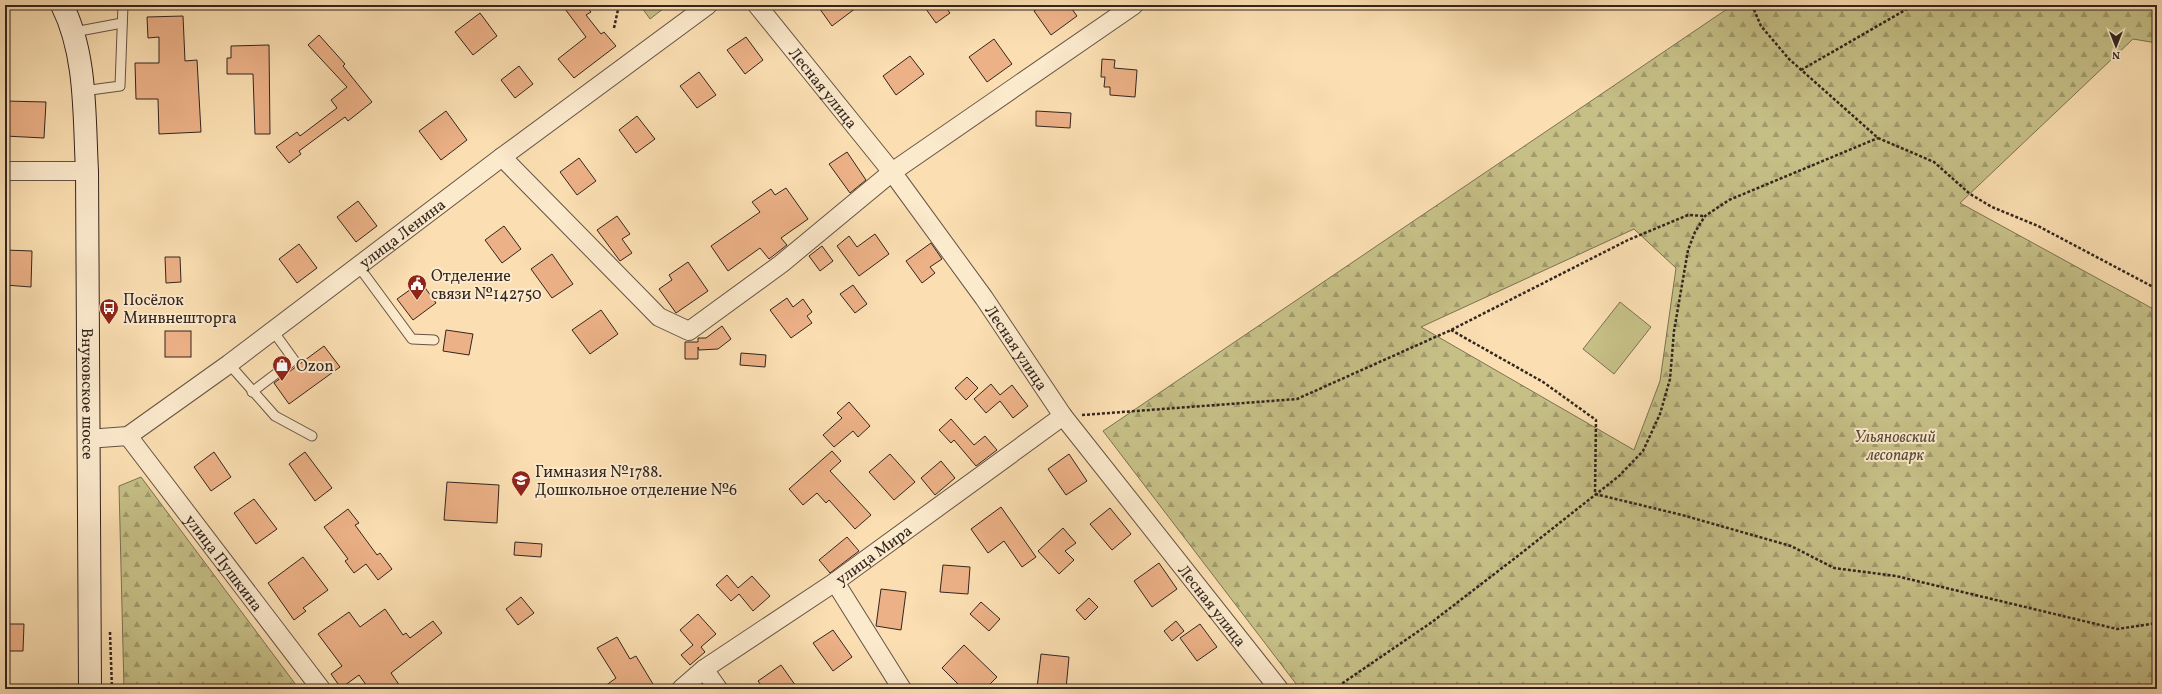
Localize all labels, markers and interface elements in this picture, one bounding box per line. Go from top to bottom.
north arrow [2096,26,2136,66]
street label: Лесная улица [782,43,862,134]
text: N [2112,47,2120,62]
street label: улица Ленина [355,195,451,275]
place label: Отделение связи №142750 [431,266,542,306]
public building icon: Отделение связи №142750 [406,273,428,301]
place label: Посёлок Минвнешторга [123,290,237,330]
bus stop icon: Посёлок Минвнешторга [98,297,120,325]
street label: Лесная улица [979,301,1052,396]
street label: Внуковское шоссе [75,328,98,460]
shop icon: Ozon [271,354,293,382]
place label: Ozon [296,356,334,378]
park label: Ульяновский лесопарк [1854,427,1936,467]
place label: Гимназия №1788. Дошкольное отделение №6 [535,462,737,502]
school or university icon: Гимназия №1788. Дошкольное отделение №6 [510,469,532,497]
street label: улица Пушкина [179,510,267,617]
street label: улица Мира [832,521,917,591]
street label: Лесная улица [1172,561,1250,652]

